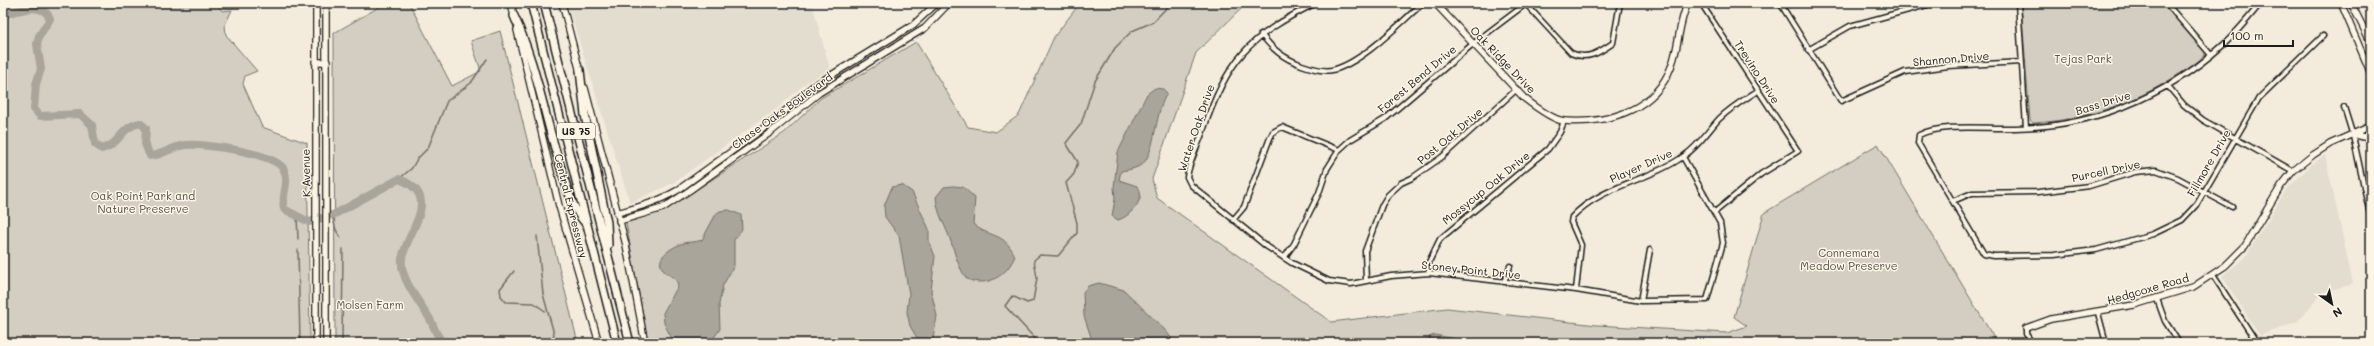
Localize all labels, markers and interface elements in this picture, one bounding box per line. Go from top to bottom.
scale bar [2224,22,2293,48]
street label: Oak Ridge Drive [1467,23,1539,97]
text: 100 m [2230,27,2264,43]
street label: Trevino Drive [1731,37,1784,107]
street label: Forest Bend Drive [1374,41,1459,116]
street label: Shannon Drive [1912,48,1990,69]
park label: Tejas Park [2054,51,2112,66]
street label: Chase Oaks Boulevard [728,69,835,152]
street label: Water Oak Drive [1174,82,1218,173]
street label: Bass Drive [2073,87,2132,118]
street label: Post Oak Drive [1414,104,1486,167]
road number: US 75 [557,123,595,139]
street label: Fillmore Drive [2183,126,2234,199]
street label: Player Drive [1607,145,1675,186]
street label: Mossycup Oak Drive [1439,148,1533,228]
street label: K Avenue [298,149,313,197]
street label: Central Expressway [551,152,592,260]
street label: Purcell Drive [2070,156,2142,185]
park label: Oak Point Park and Nature Preserve [91,188,195,216]
park label: Connemara Meadow Preserve [1800,245,1898,273]
street label: Stoney Point Drive [1421,257,1522,282]
street label: Hedgcoxe Road [2105,270,2190,307]
north arrow [2312,284,2352,324]
park label: Molsen Farm [336,297,404,312]
text: N [2330,304,2345,321]

